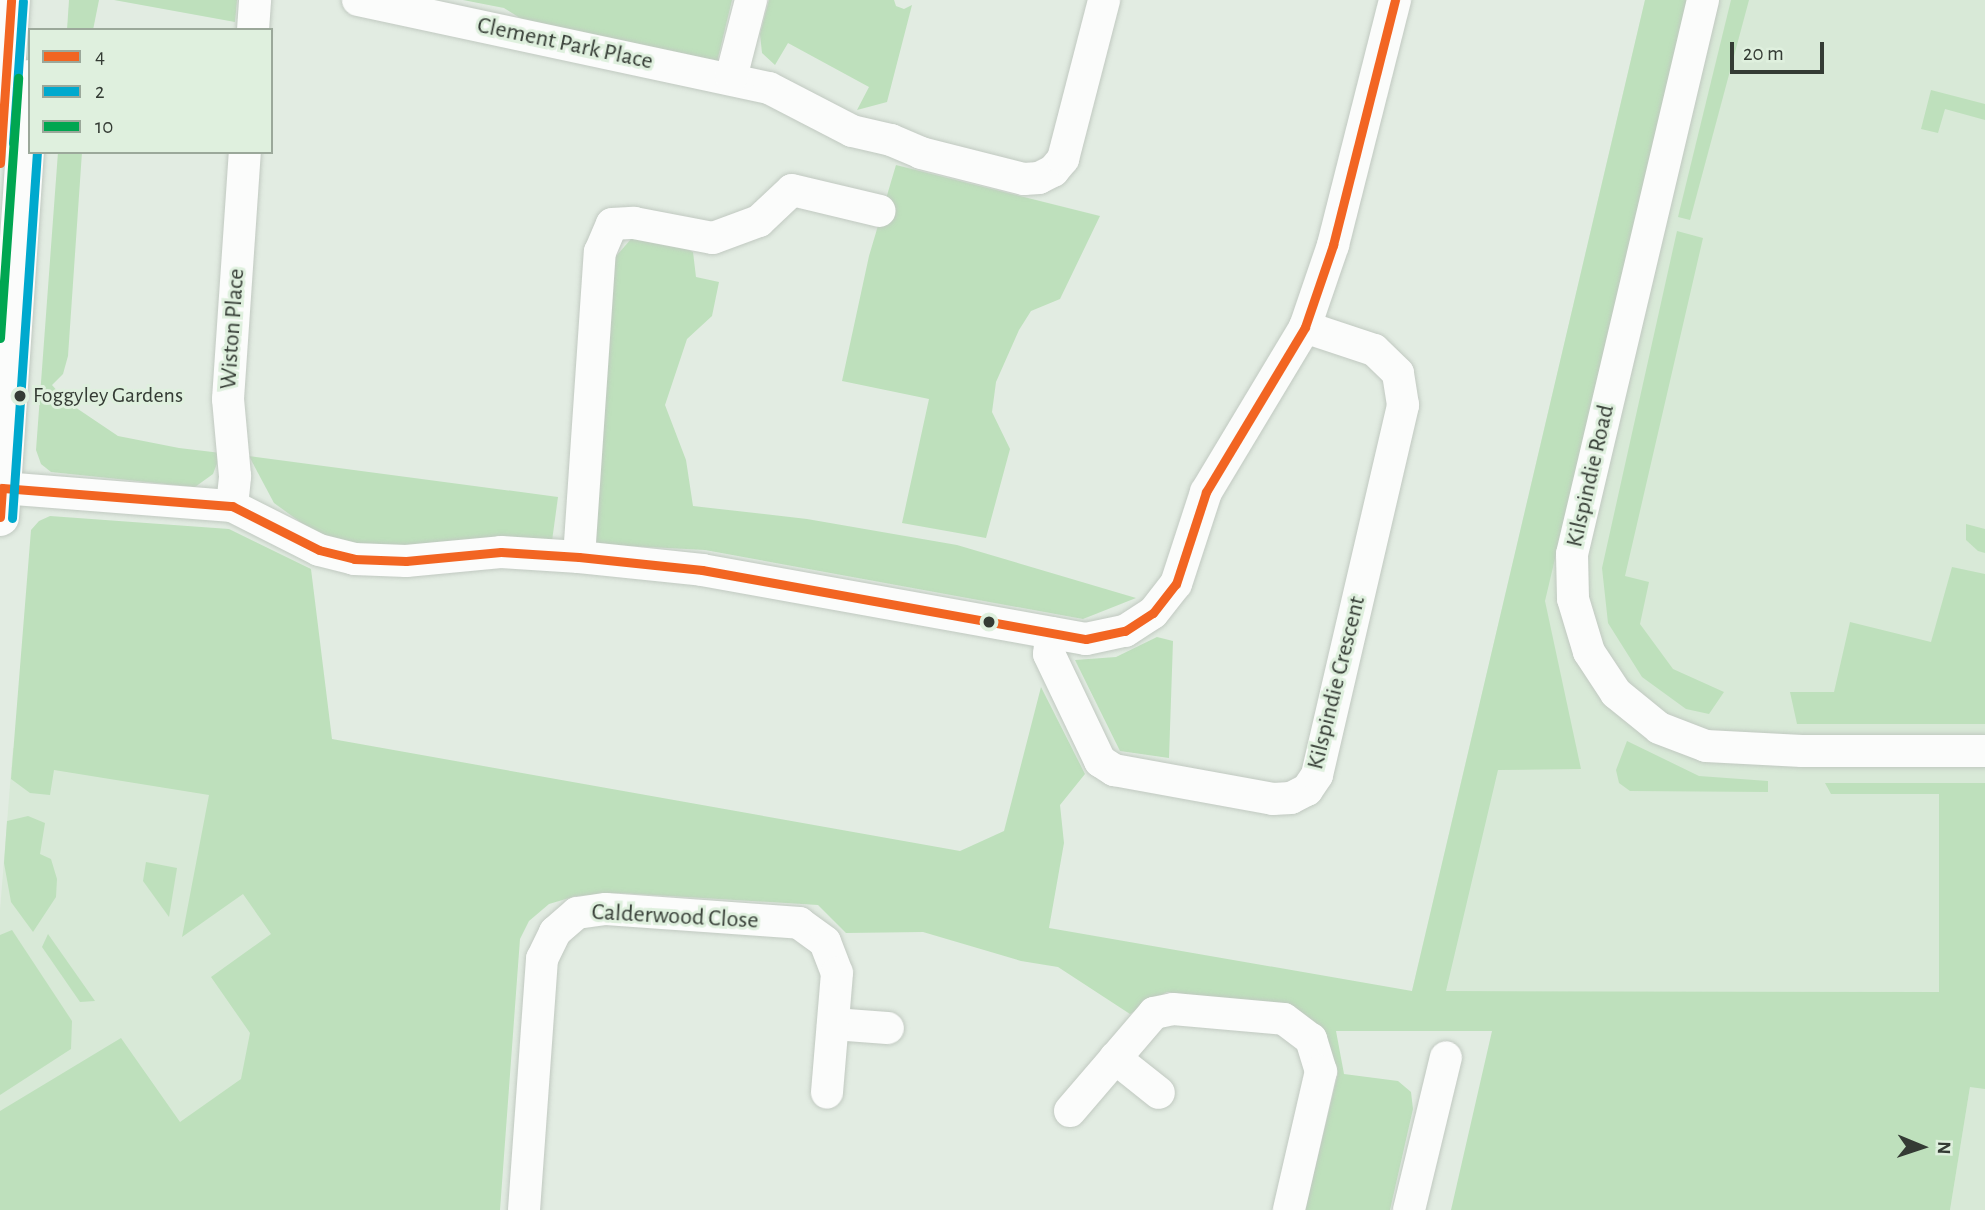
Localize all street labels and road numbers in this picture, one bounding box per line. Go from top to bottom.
street label: Clement Park Place [475,11,655,77]
street label: Wiston Place [214,268,252,390]
street label: Kilspindie Road [1561,402,1621,550]
street label: Kilspindie Crescent [1302,593,1372,773]
street label: Calderwood Close [591,898,759,936]

